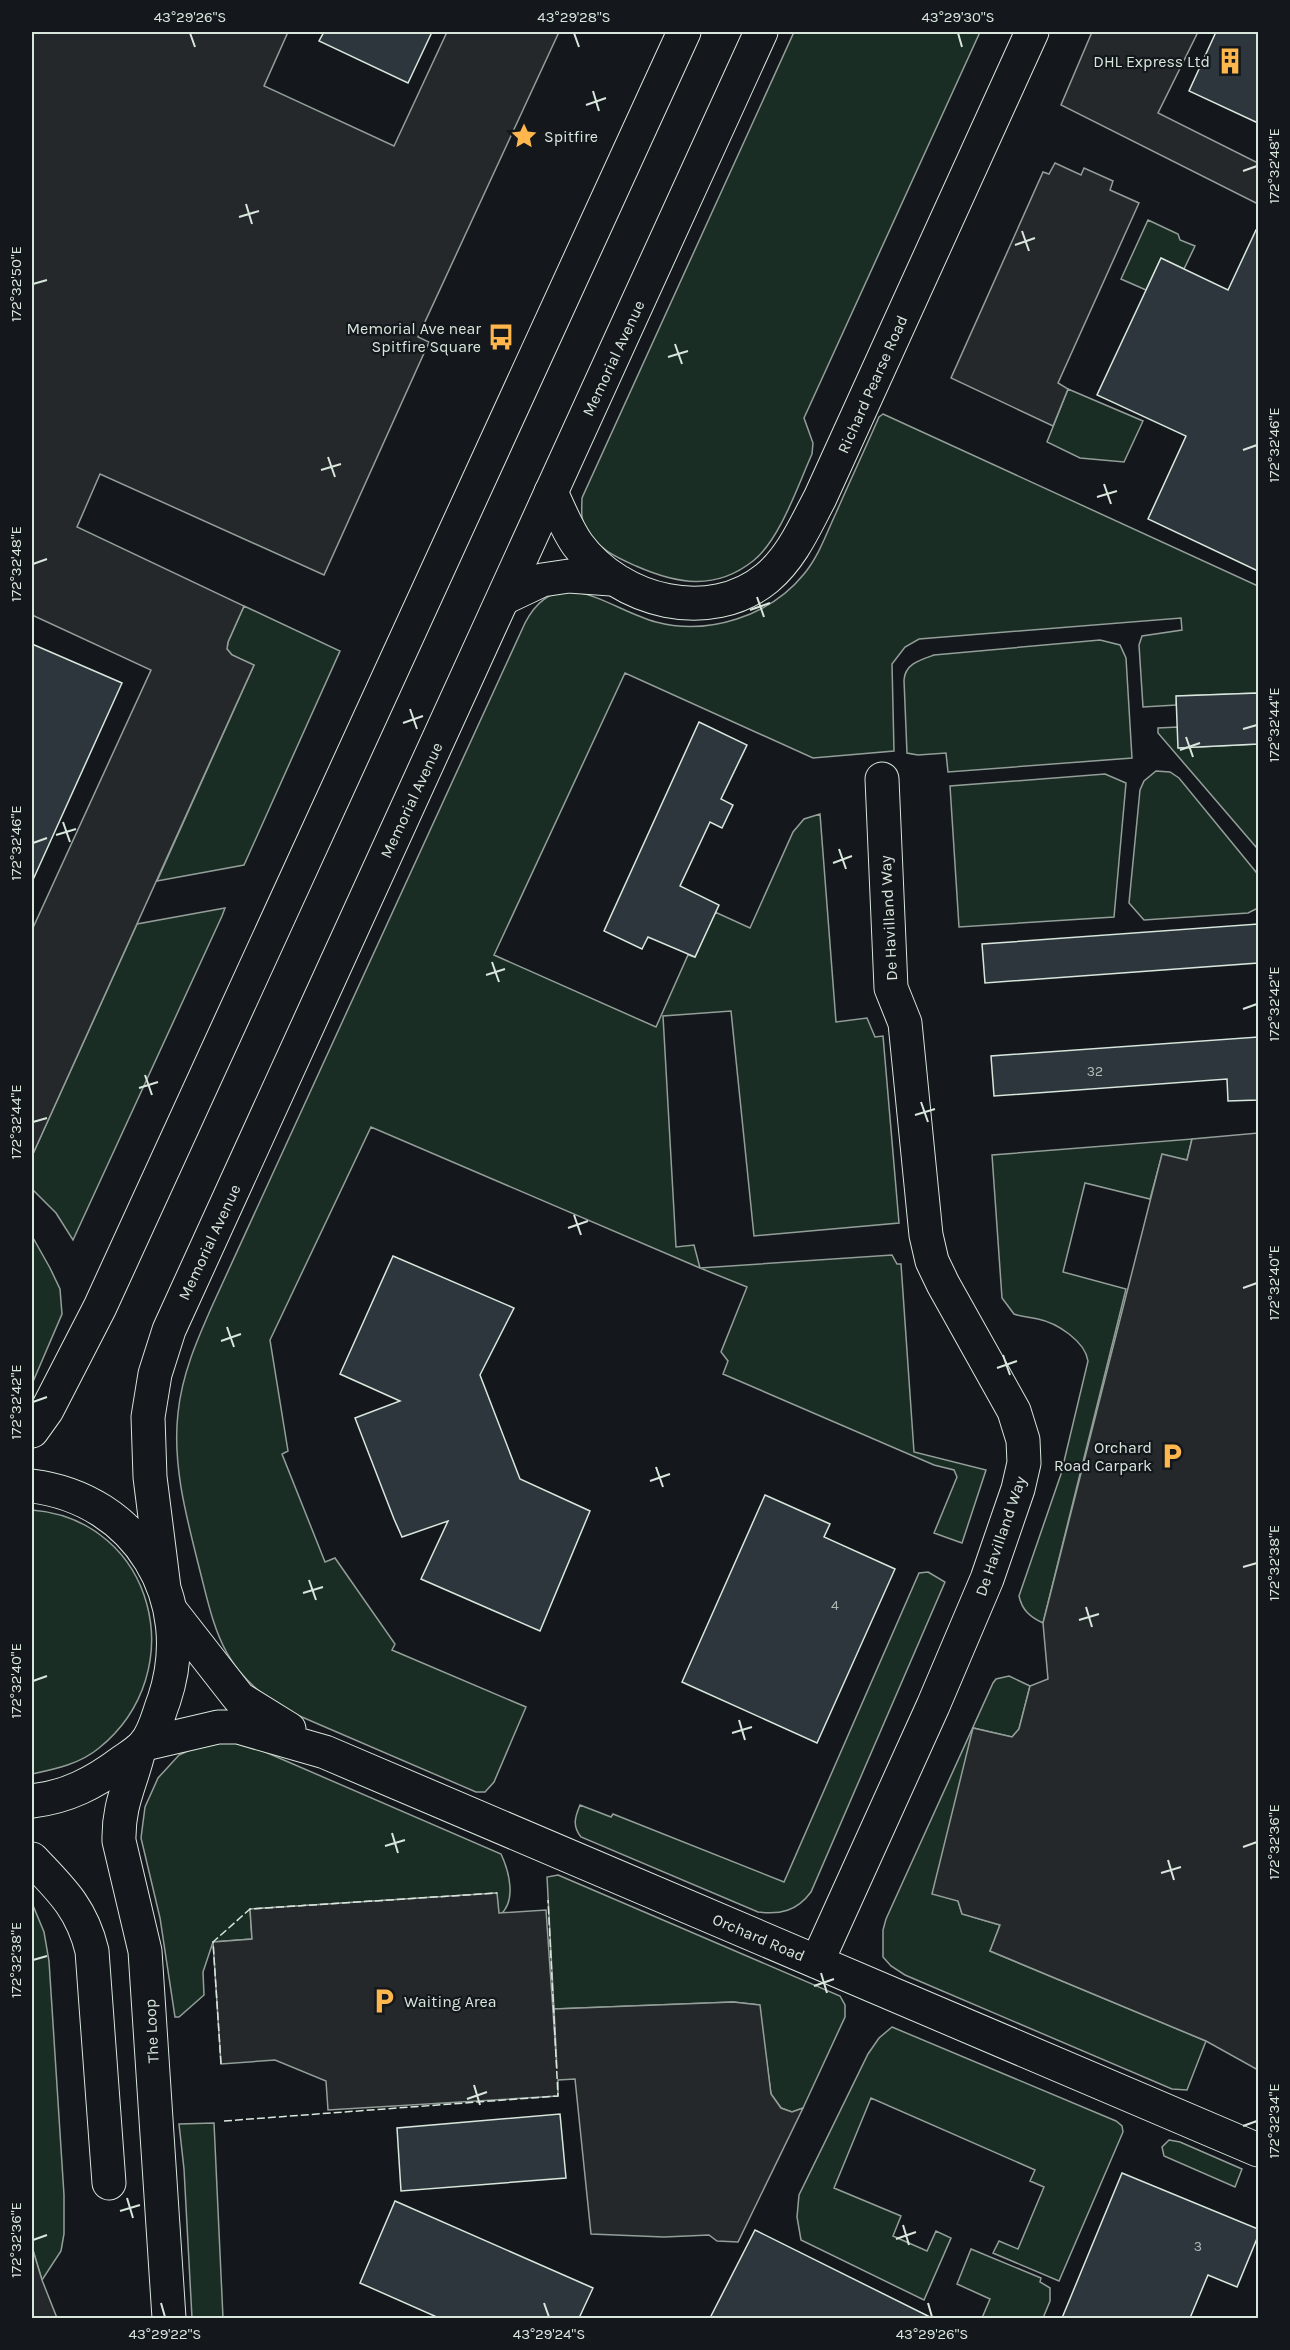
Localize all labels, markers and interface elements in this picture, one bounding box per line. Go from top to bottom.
text: 43°29'26"S [154,8,226,26]
text: 43°29'28"S [537,8,611,26]
text: 43°29'30"S [921,8,995,26]
building icon: DHL Express Ltd [1215,46,1245,76]
place label: DHL Express Ltd [1093,52,1210,71]
place icon: Spitfire [509,121,539,151]
place label: Spitfire [544,127,598,146]
text: 172°32'48"E [1265,128,1283,204]
text: 172°32'50"E [7,246,25,322]
street label: Memorial Avenue [578,297,649,419]
street label: Richard Pearse Road [833,312,911,456]
place label: Memorial Ave near Spitfire Square [347,319,481,356]
bus stop icon: Memorial Ave near Spitfire Square [486,322,516,352]
text: 172°32'46"E [1265,407,1283,483]
text: 172°32'48"E [7,526,25,602]
text: 172°32'44"E [1265,687,1283,763]
street label: Memorial Avenue [376,739,447,861]
text: 172°32'46"E [7,805,25,881]
street label: De Havilland Way [876,854,901,981]
text: 172°32'42"E [1265,966,1283,1042]
house number: 32 [1087,1063,1103,1080]
text: 172°32'44"E [7,1084,25,1160]
street label: Memorial Avenue [174,1181,245,1303]
text: 172°32'40"E [1265,1245,1283,1321]
text: 172°32'42"E [7,1364,25,1440]
place label: Orchard Road Carpark [1054,1438,1152,1475]
parking icon: Orchard Road Carpark [1157,1441,1187,1471]
street label: De Havilland Way [971,1473,1030,1599]
text: 172°32'38"E [1265,1525,1283,1601]
house number: 4 [831,1597,839,1614]
text: 172°32'40"E [7,1643,25,1719]
text: 172°32'36"E [1265,1804,1283,1880]
street label: Orchard Road [710,1909,808,1965]
text: 172°32'38"E [7,1922,25,1998]
parking icon: Waiting Area [369,1986,399,2016]
place label: Waiting Area [404,1992,497,2011]
street label: The Loop [140,1999,163,2063]
text: 172°32'34"E [1265,2083,1283,2159]
text: 172°32'36"E [7,2202,25,2278]
house number: 3 [1194,2238,1202,2255]
text: 43°29'22"S [129,2325,201,2343]
text: 43°29'24"S [513,2325,585,2343]
text: 43°29'26"S [896,2325,968,2343]

